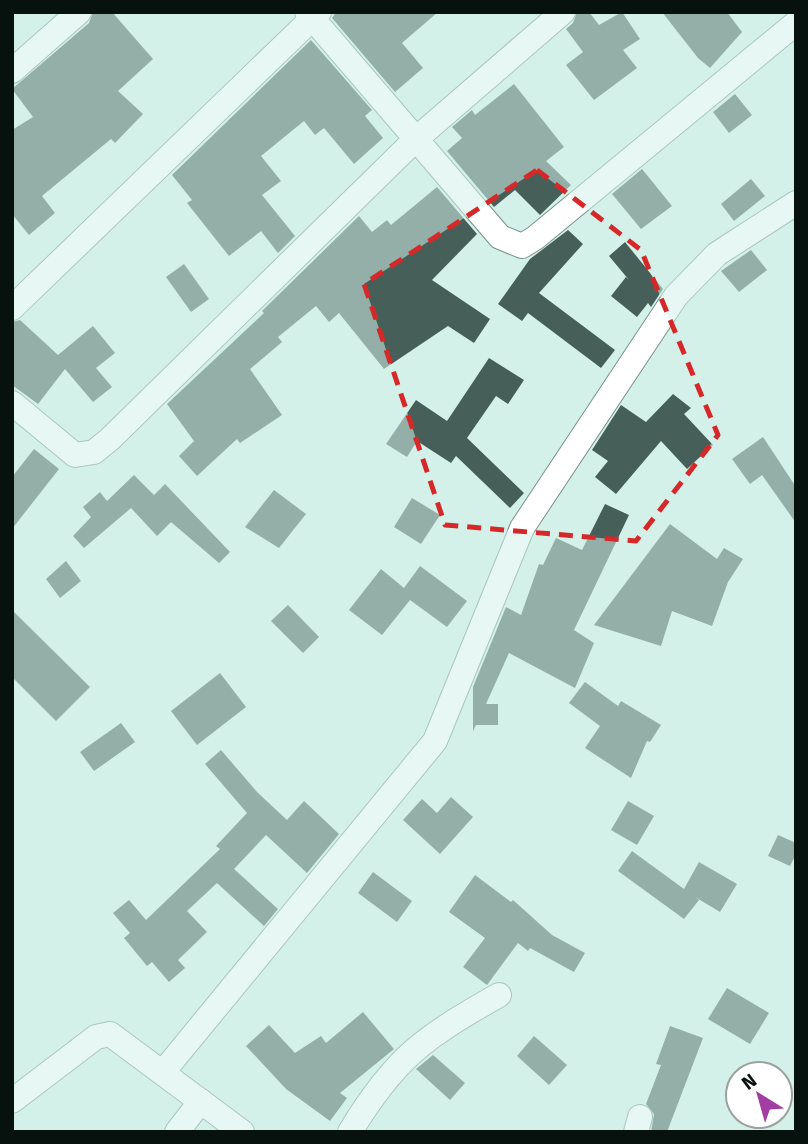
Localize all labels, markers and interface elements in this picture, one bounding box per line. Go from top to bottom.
north arrow [724,1060,794,1130]
text: N [737,1069,761,1095]

